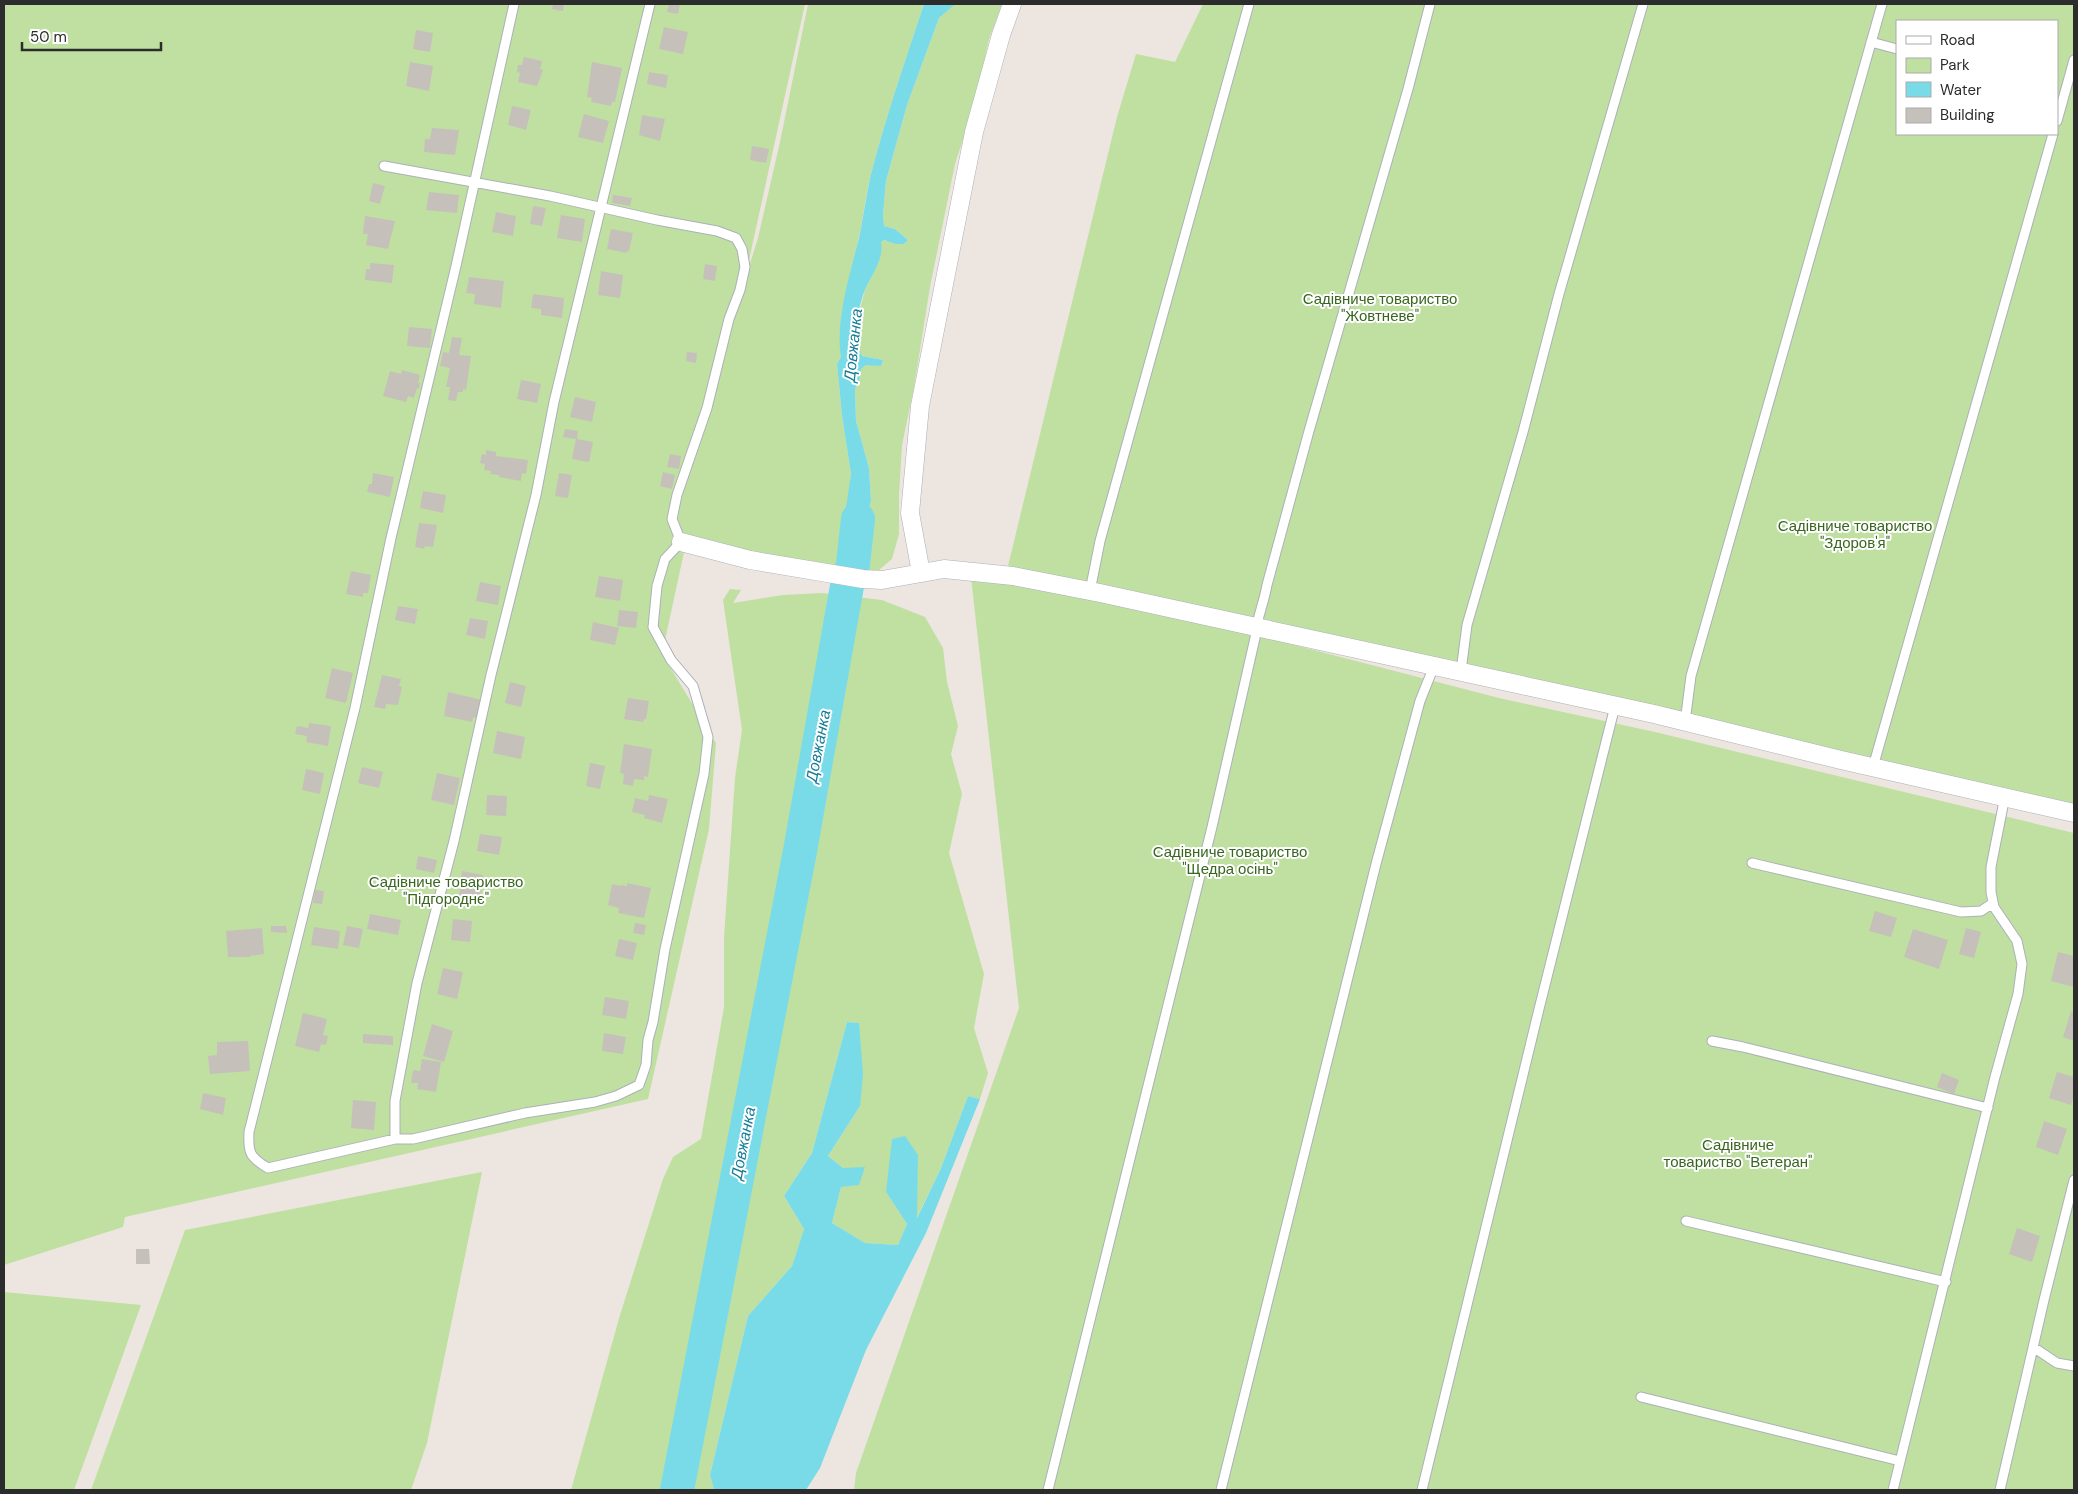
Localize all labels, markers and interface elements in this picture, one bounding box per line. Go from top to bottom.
scale bar [22,20,161,52]
legend [1896,20,2058,135]
text: 50 m [30,27,67,47]
text: Road [1940,30,1975,50]
text: Park [1940,55,1970,75]
text: Water [1940,80,1982,100]
text: Building [1940,105,1995,125]
park label: Садівниче товариство "Жовтневе" [1303,289,1457,326]
water label: Довжанка [839,307,867,385]
park label: Садівниче товариство "Здоров'я" [1778,516,1932,553]
water label: Довжанка [800,708,835,786]
park label: Садівниче товариство "Щедра осінь" [1153,842,1307,879]
park label: Садівниче товариство "Підгороднє" [369,872,523,909]
water label: Довжанка [725,1105,760,1183]
park label: Садівниче товариство "Ветеран" [1663,1135,1813,1172]

